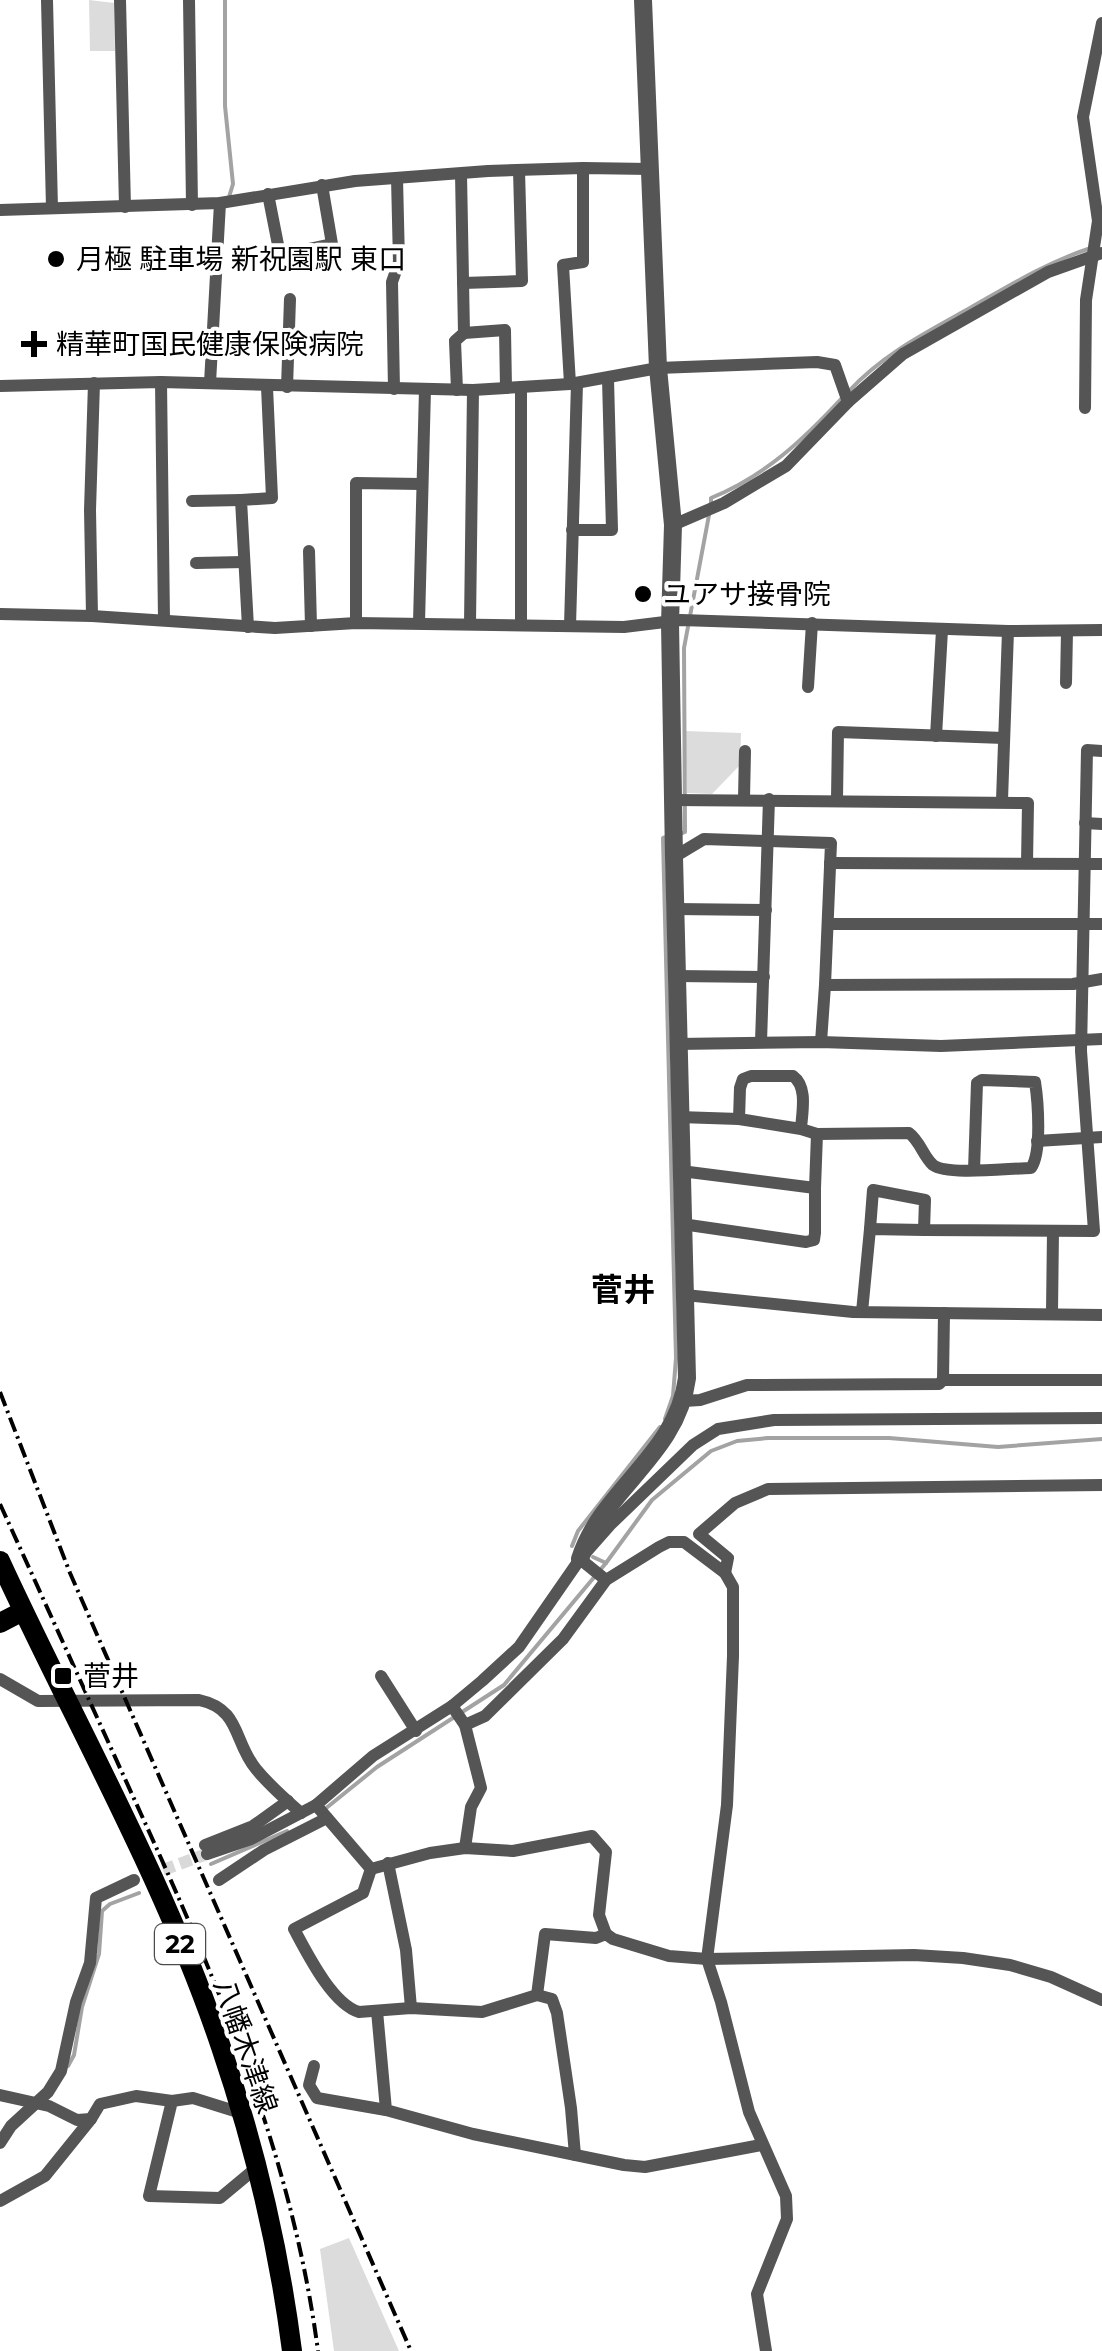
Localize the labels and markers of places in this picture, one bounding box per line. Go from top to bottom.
place label: 月極 駐車場 新祝園駅 東口 [76,242,406,276]
marker: 月極 駐車場 新祝園駅 東口 [45,248,67,270]
place label: 精華町国民健康保険病院 [56,327,364,361]
marker: 精華町国民健康保険病院 [21,331,47,357]
place label: ユアサ接骨院 [663,577,831,611]
marker: ユアサ接骨院 [632,583,654,605]
place label: 菅井 [83,1659,139,1693]
marker: 菅井 [52,1665,74,1687]

